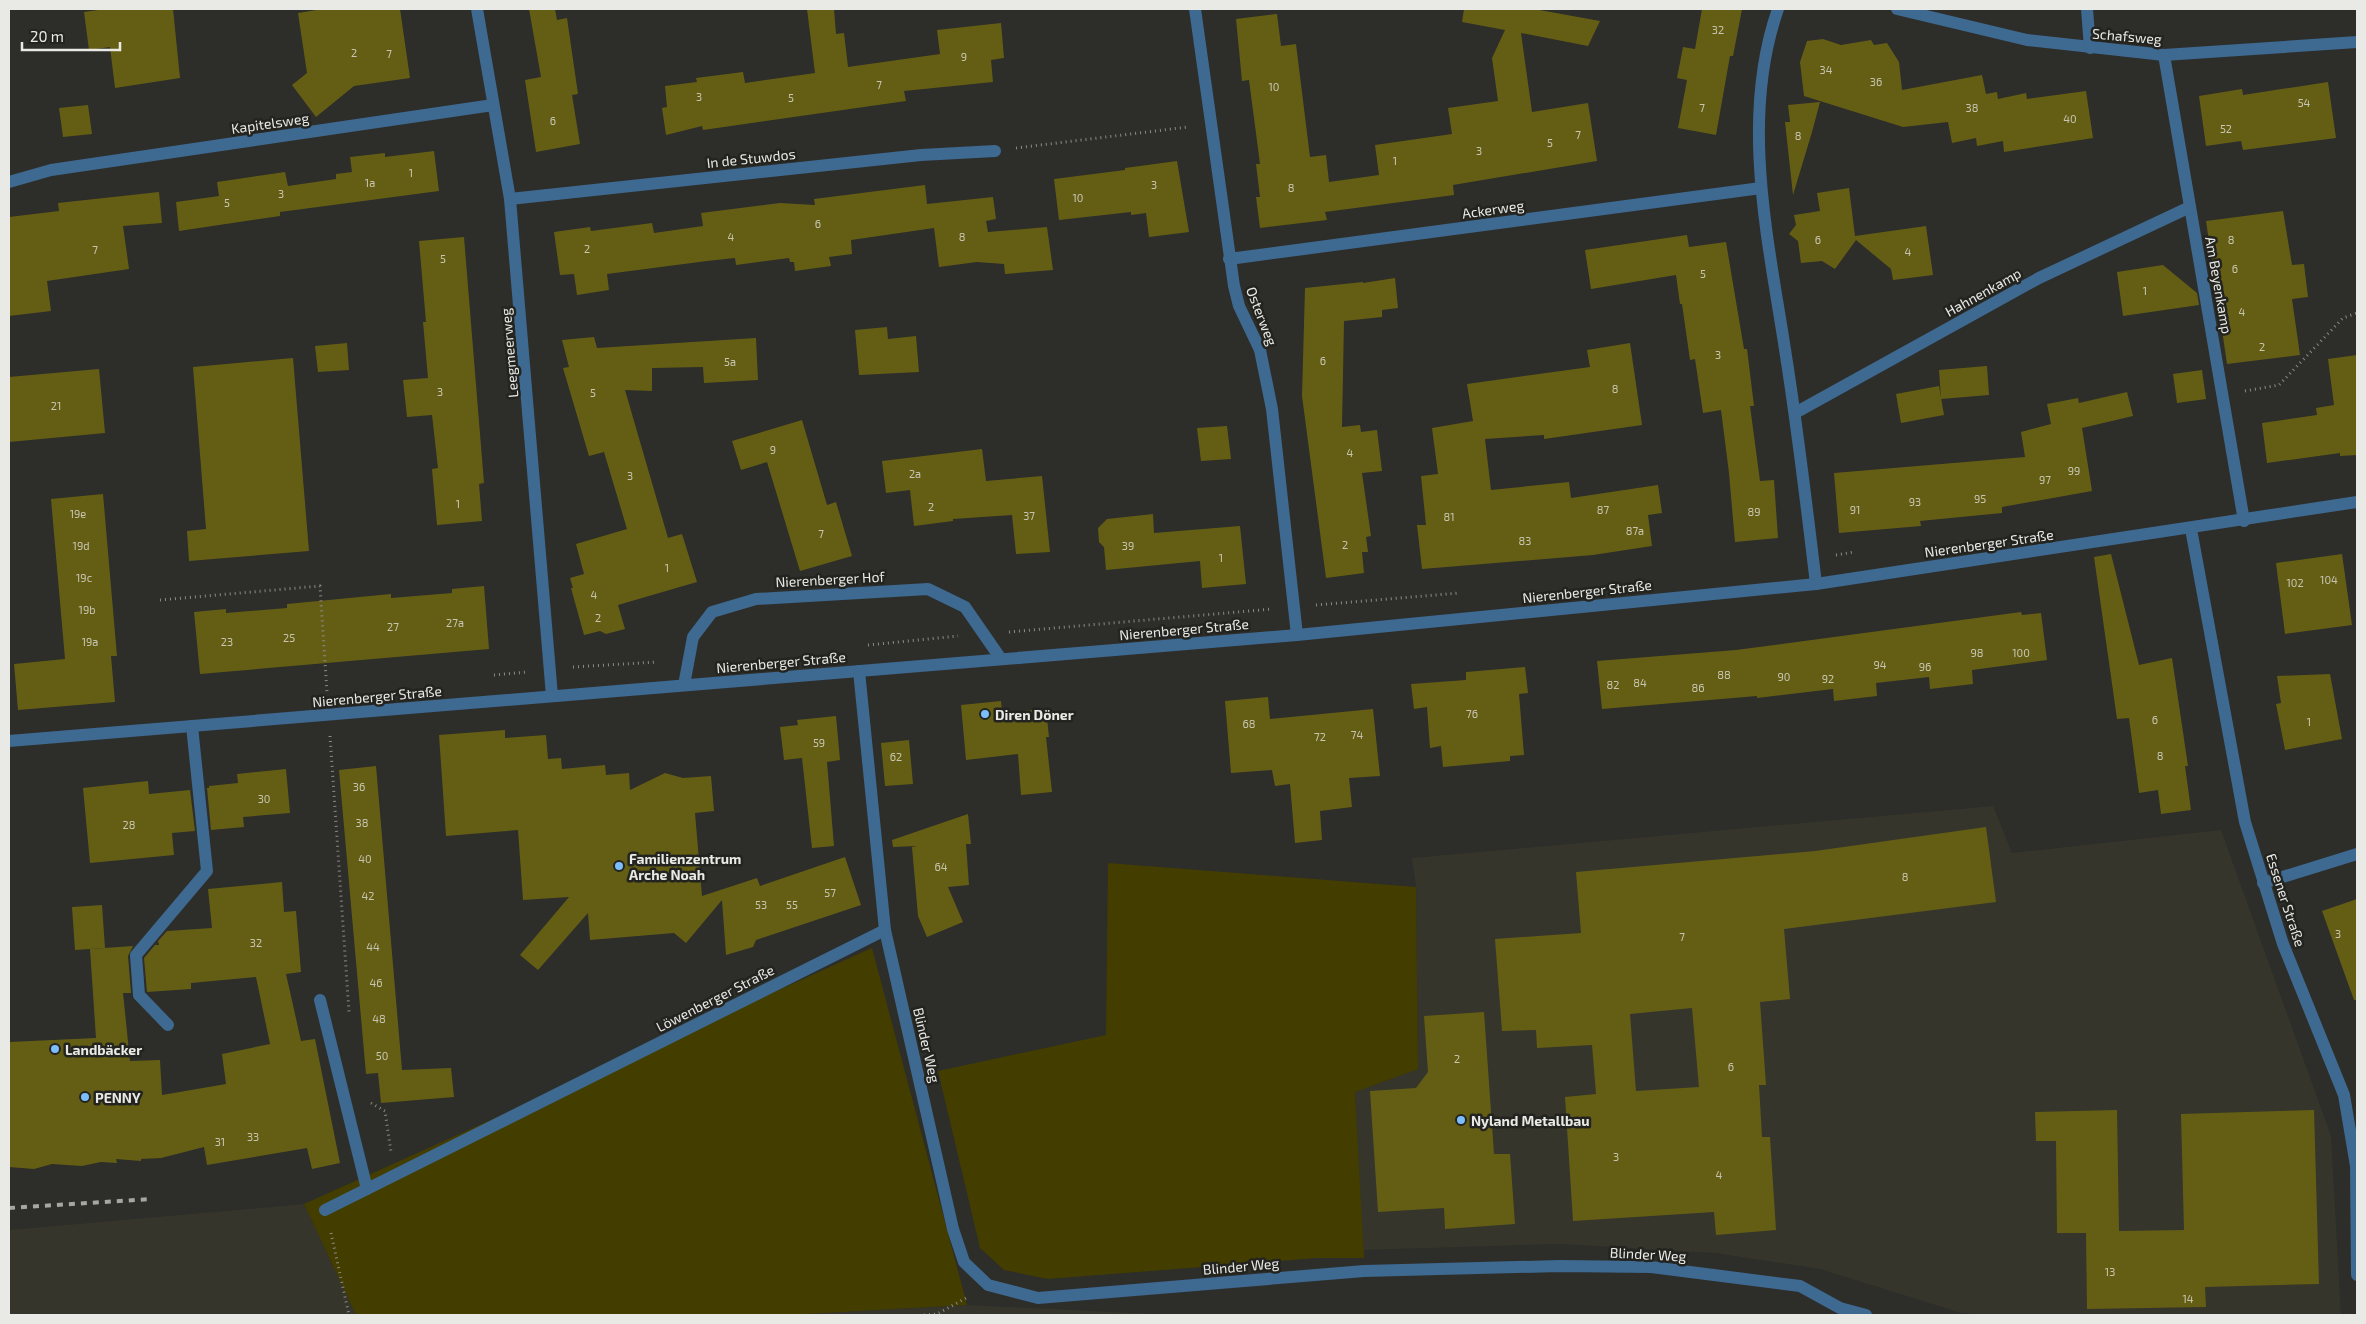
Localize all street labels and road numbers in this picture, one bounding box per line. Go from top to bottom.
street label: Schafsweg [2092,24,2163,48]
street label: Kapitelsweg [230,109,310,137]
street label: In de Stuwdos [706,145,796,171]
street label: Ackerweg [1461,196,1525,222]
street label: Am Beyenkamp [2202,235,2236,335]
street label: Hahnenkamp [1942,264,2024,320]
street label: Osterweg [1243,284,1281,348]
street label: Leegmeerweg [497,307,521,398]
street label: Nierenberger Straße [1923,526,2055,560]
street label: Nierenberger Hof [775,568,886,590]
street label: Nierenberger Straße [1521,576,1653,606]
street label: Nierenberger Straße [1118,615,1250,643]
street label: Nierenberger Straße [715,648,847,676]
street label: Nierenberger Straße [311,682,443,710]
street label: Essener Straße [2263,851,2309,949]
street label: Löwenberger Straße [653,961,777,1035]
street label: Blinder Weg [910,1006,944,1084]
street label: Blinder Weg [1609,1244,1687,1265]
street label: Blinder Weg [1202,1254,1280,1278]

